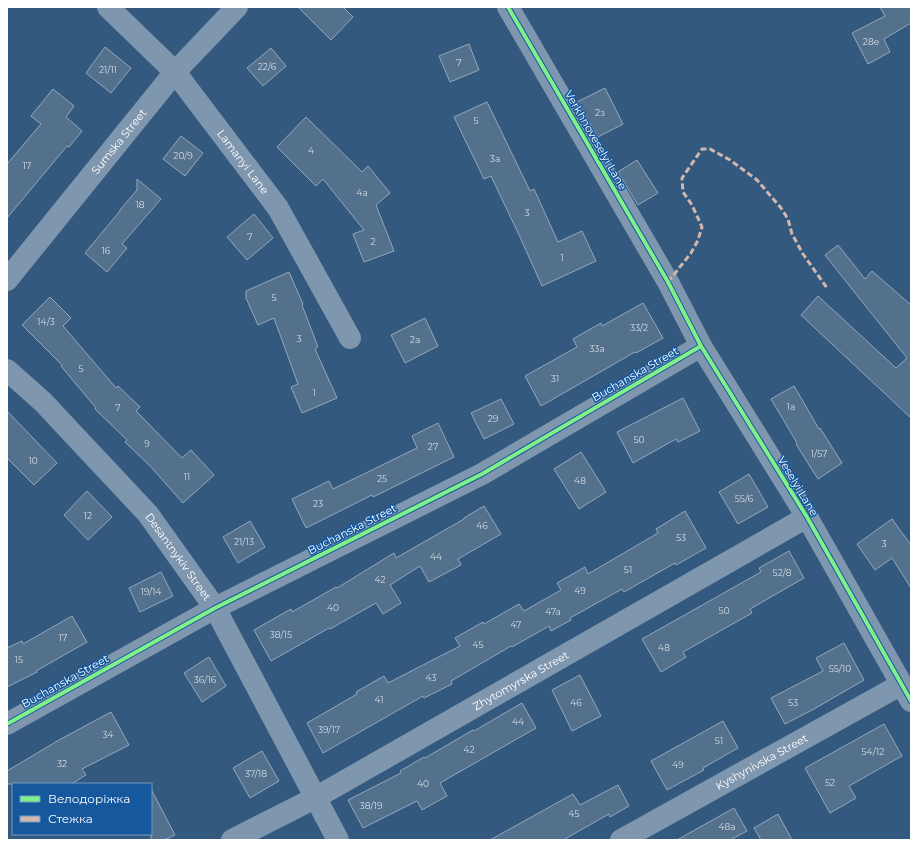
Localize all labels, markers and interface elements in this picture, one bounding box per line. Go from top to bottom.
house number: 28е [863,36,880,47]
house number: 7 [456,57,462,68]
house number: 22/6 [258,61,277,72]
house number: 21/11 [99,64,117,75]
street label: Verkhnoveselyi Lane [562,88,630,192]
street label: Sumska Street [88,105,150,177]
house number: 2з [595,107,605,118]
house number: 5 [473,115,479,126]
street label: Lamanyi Lane [214,127,272,197]
house number: 4 [308,145,314,156]
house number: 20/9 [173,150,193,161]
house number: 3а [490,153,500,164]
house number: 17 [23,160,31,171]
house number: 4а [356,187,368,198]
house number: 18 [136,199,145,210]
house number: 3 [524,207,530,218]
house number: 7 [247,231,253,242]
house number: 2 [370,236,376,247]
house number: 16 [102,245,111,256]
house number: 1 [560,252,564,263]
house number: 5 [271,292,277,303]
house number: 14/3 [37,316,55,327]
house number: 33/2 [630,322,648,333]
house number: 3 [296,333,302,344]
house number: 2а [410,334,420,345]
house number: 33а [589,343,605,354]
street label: Buchanska Street [589,343,681,404]
house number: 5 [78,363,84,374]
house number: 31 [551,373,559,384]
house number: 1 [312,387,316,398]
house number: 1а [787,401,795,412]
house number: 7 [115,402,121,413]
house number: 29 [488,413,499,424]
house number: 50 [633,434,645,445]
house number: 9 [144,438,150,449]
house number: 27 [428,441,438,452]
house number: 1/57 [811,448,827,459]
street label: Veselyi Lane [775,453,822,519]
house number: 10 [28,455,38,466]
house number: 11 [184,471,190,482]
house number: 25 [377,473,387,484]
house number: 48 [574,475,586,486]
house number: 55/6 [735,493,754,504]
house number: 23 [313,498,323,509]
street label: Buchanska Street [305,500,399,557]
house number: 12 [84,510,92,521]
street label: Desantnykiv Street [142,510,215,604]
house number: 46 [476,520,488,531]
house number: 53 [676,532,686,543]
house number: 21/13 [234,536,254,547]
house number: 3 [881,538,887,549]
house number: 44 [430,551,442,562]
house number: 51 [624,564,632,575]
house number: 52/8 [773,567,792,578]
house number: 42 [374,574,386,585]
house number: 49 [574,585,586,596]
house number: 19/14 [140,586,162,597]
house number: 40 [327,602,339,613]
house number: 50 [718,605,730,616]
house number: 47а [545,606,561,617]
house number: 47 [511,619,521,630]
house number: 38/15 [270,629,292,640]
house number: 17 [59,632,67,643]
house number: 45 [472,639,484,650]
house number: 48 [658,642,670,653]
street label: Zhytomyrska Street [470,647,572,713]
street label: Buchanska Street [19,651,112,711]
house number: 15 [15,654,23,665]
house number: 55/10 [829,663,851,674]
house number: 43 [426,672,436,683]
house number: 36/16 [194,674,217,685]
house number: 41 [375,694,383,705]
house number: 46 [570,697,582,708]
house number: 53 [788,697,798,708]
house number: 44 [512,716,524,727]
house number: 39/17 [318,724,340,735]
house number: 34 [102,729,114,740]
street label: Kyshynivska Street [713,730,811,793]
house number: 51 [715,735,723,746]
house number: 42 [463,744,475,755]
house number: 54/12 [862,746,884,757]
house number: 32 [57,758,67,769]
house number: 49 [672,759,684,770]
house number: 37/18 [245,768,267,779]
house number: 52 [825,777,835,788]
house number: 40 [417,778,429,789]
legend [12,783,152,835]
text: Велодоріжка [48,791,130,806]
house number: 38/19 [360,800,383,811]
house number: 45 [568,808,580,819]
text: Стежка [48,811,93,826]
house number: 48а [718,821,736,832]

